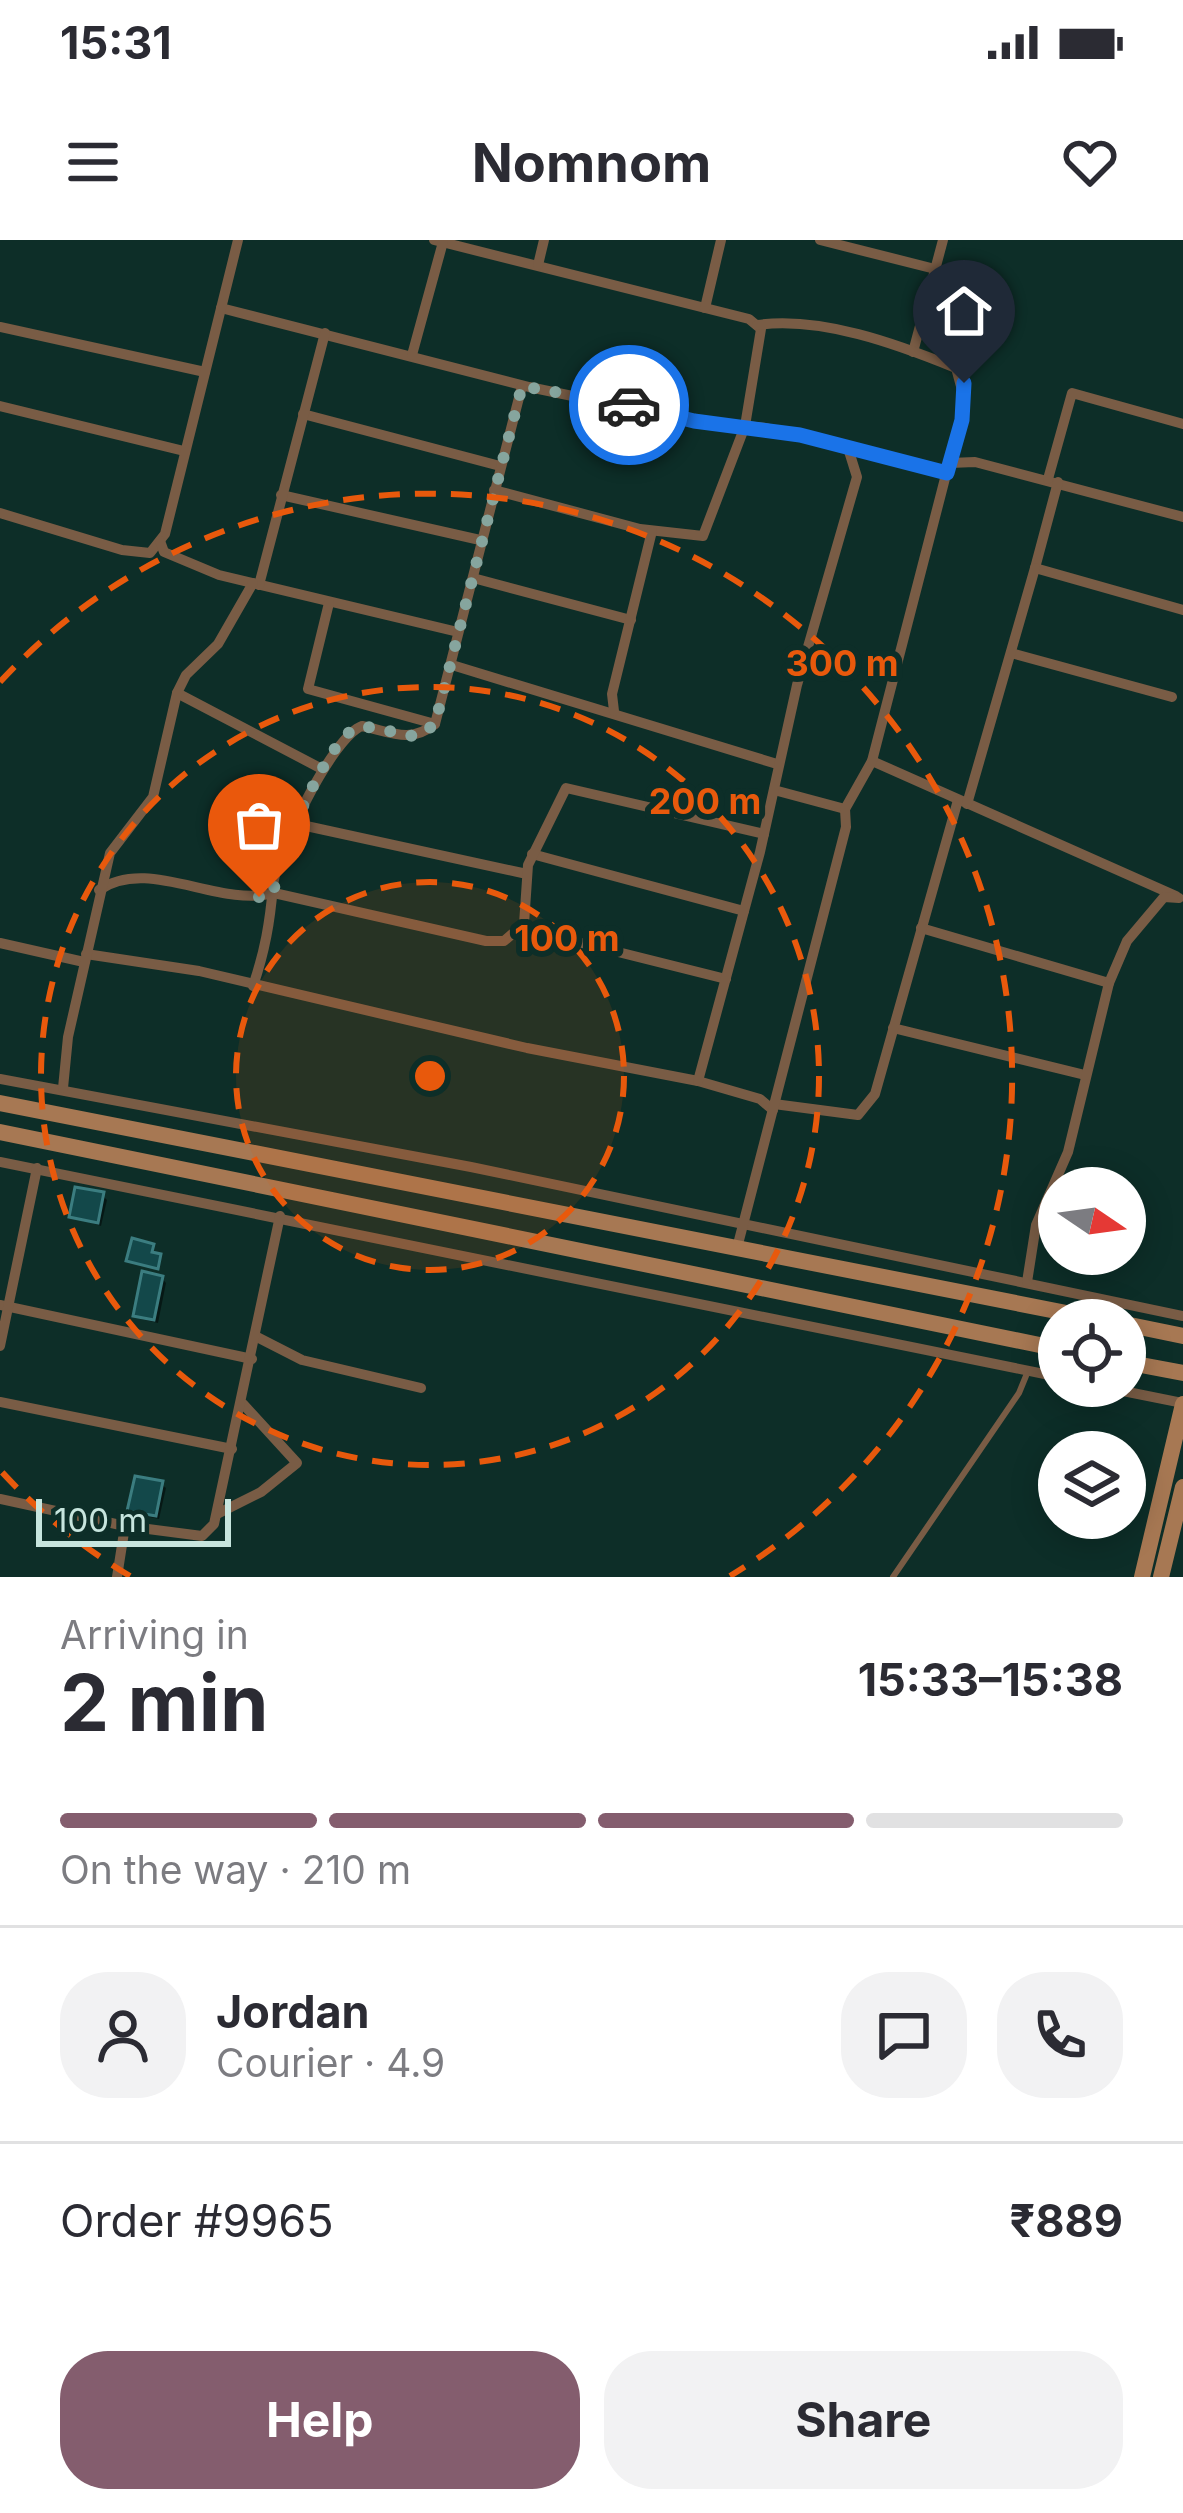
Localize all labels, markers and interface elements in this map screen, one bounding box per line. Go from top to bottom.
text: 15:31 [60,15,172,70]
icon: menu [60,129,126,195]
icon: heart [1057,129,1123,195]
text: Nomnom [472,130,711,195]
pin [913,260,1015,383]
icon: home [931,278,997,344]
courier [569,345,689,465]
icon: car [596,372,662,438]
text: 300 m [785,641,899,685]
pin [208,774,310,897]
text: 200 m [649,779,761,823]
icon: bag [226,792,292,858]
text: 100 m [514,916,620,960]
centre of rings [409,1055,451,1097]
north arrow [1038,1167,1146,1275]
map controls [1038,1167,1146,1539]
button: locate [1038,1299,1146,1407]
button: layers [1038,1431,1146,1539]
scale bar [36,1493,231,1546]
text: 100 m [54,1500,147,1540]
text: Arriving in [60,1611,249,1658]
text: 15:33–15:38 [858,1652,1123,1707]
text: 2 min [60,1655,268,1750]
text: On the way · 210 m [60,1846,411,1893]
button: person [60,1972,186,2098]
button: chat [841,1972,967,2098]
button: phone [997,1972,1123,2098]
text: Jordan [216,1984,370,2039]
text: Courier · 4.9 [216,2039,445,2086]
text: Order #9965 [60,2193,334,2248]
text: ₹889 [1009,2193,1123,2248]
button: Help [60,2351,580,2489]
button: Share [604,2351,1123,2489]

